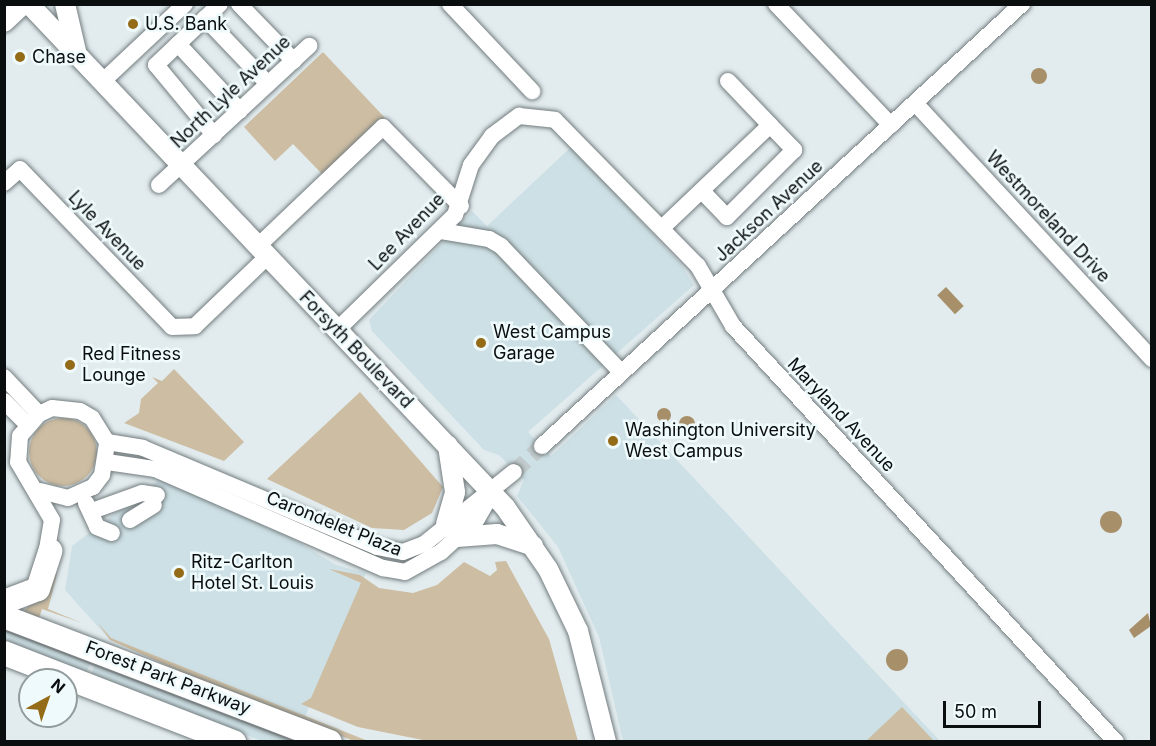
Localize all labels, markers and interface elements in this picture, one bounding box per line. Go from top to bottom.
place label: U.S. Bank [145,13,227,35]
marker: U.S. Bank [126,17,140,31]
street label: North Lyle Avenue [167,31,295,153]
place label: Chase [32,46,86,68]
marker: Chase [13,50,27,64]
street label: Westmoreland Drive [981,147,1115,287]
street label: Jackson Avenue [711,155,827,267]
street label: Lyle Avenue [64,187,150,275]
street label: Lee Avenue [365,189,449,275]
street label: Forsyth Boulevard [295,287,417,413]
place label: West Campus Garage [493,322,611,364]
marker: West Campus Garage [474,336,488,350]
place label: Red Fitness Lounge [82,344,181,386]
street label: Maryland Avenue [783,353,899,477]
marker: Red Fitness Lounge [63,358,77,372]
place label: Washington University West Campus [625,420,816,462]
marker: Washington University West Campus [606,434,620,448]
street label: Carondelet Plaza [263,487,405,561]
place label: Ritz-Carlton Hotel St. Louis [191,552,314,594]
marker: Ritz-Carlton Hotel St. Louis [172,566,186,580]
street label: Forest Park Parkway [82,637,254,719]
north arrow [18,668,78,728]
text: N [47,674,69,697]
scale bar [946,689,1044,727]
text: 50 m [954,701,997,722]

